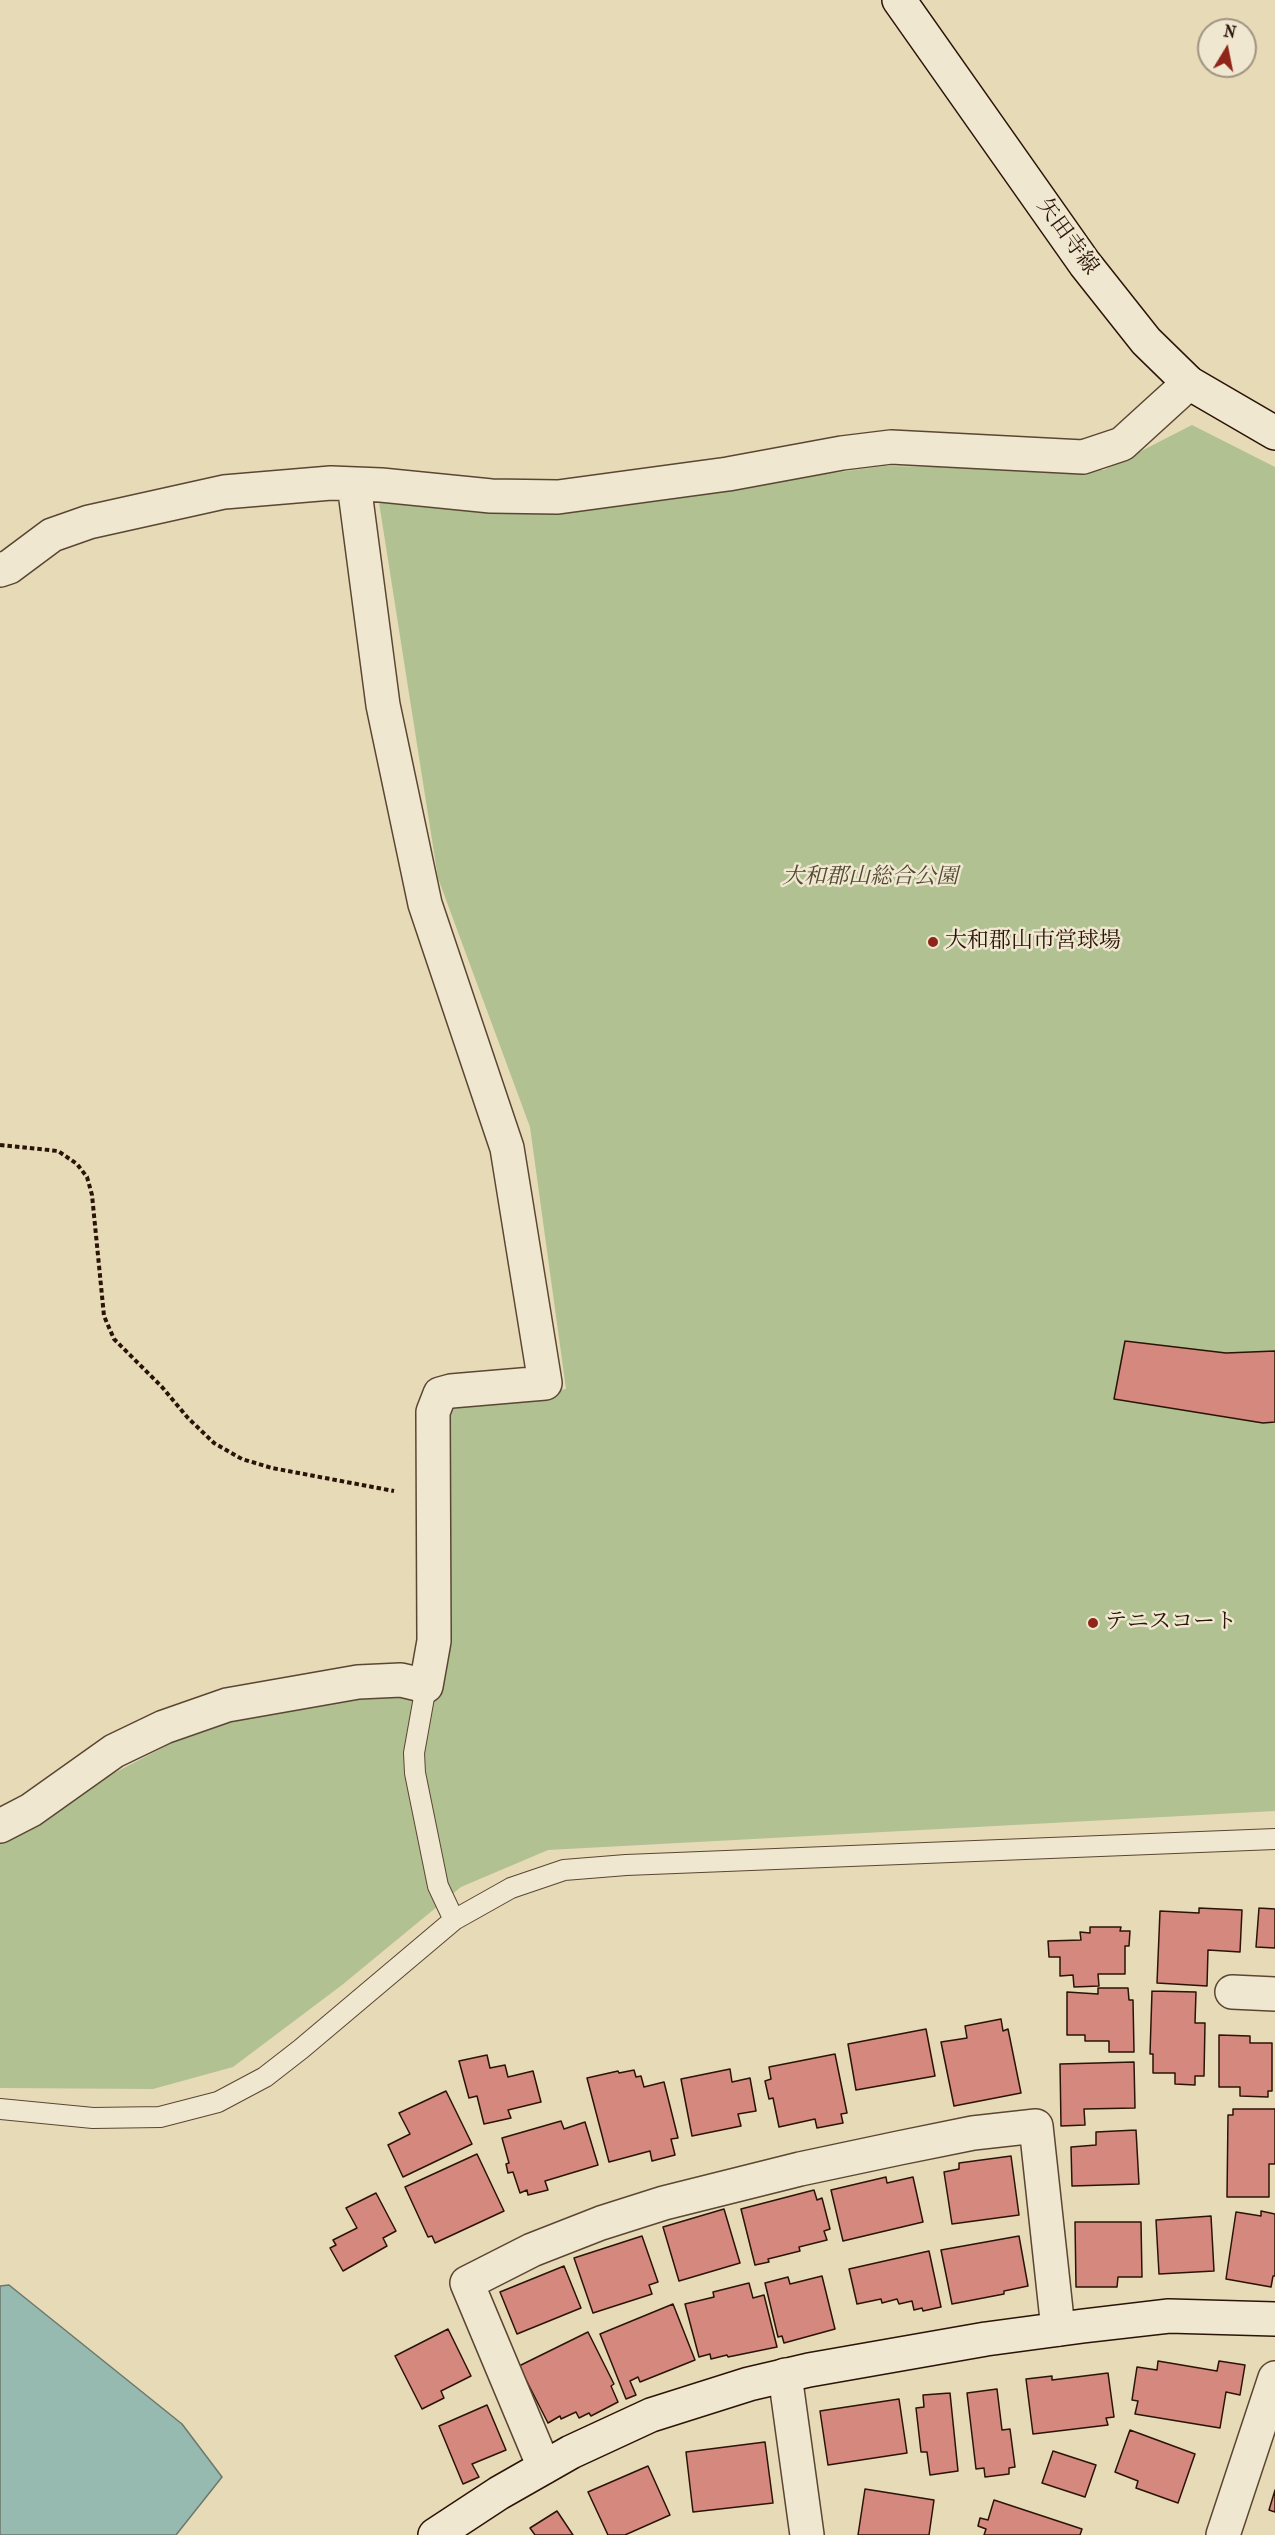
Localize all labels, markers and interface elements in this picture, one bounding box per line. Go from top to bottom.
north arrow [1197,18,1257,78]
text: N [1222,21,1237,42]
street label: 矢田寺線 [1030,194,1104,280]
park label: 大和郡山総合公園 [782,865,958,891]
place label: 大和郡山市営球場 [945,929,1121,955]
marker: 大和郡山市営球場 [926,935,940,949]
place label: テニスコート [1105,1610,1237,1636]
marker: テニスコート [1086,1616,1100,1630]

